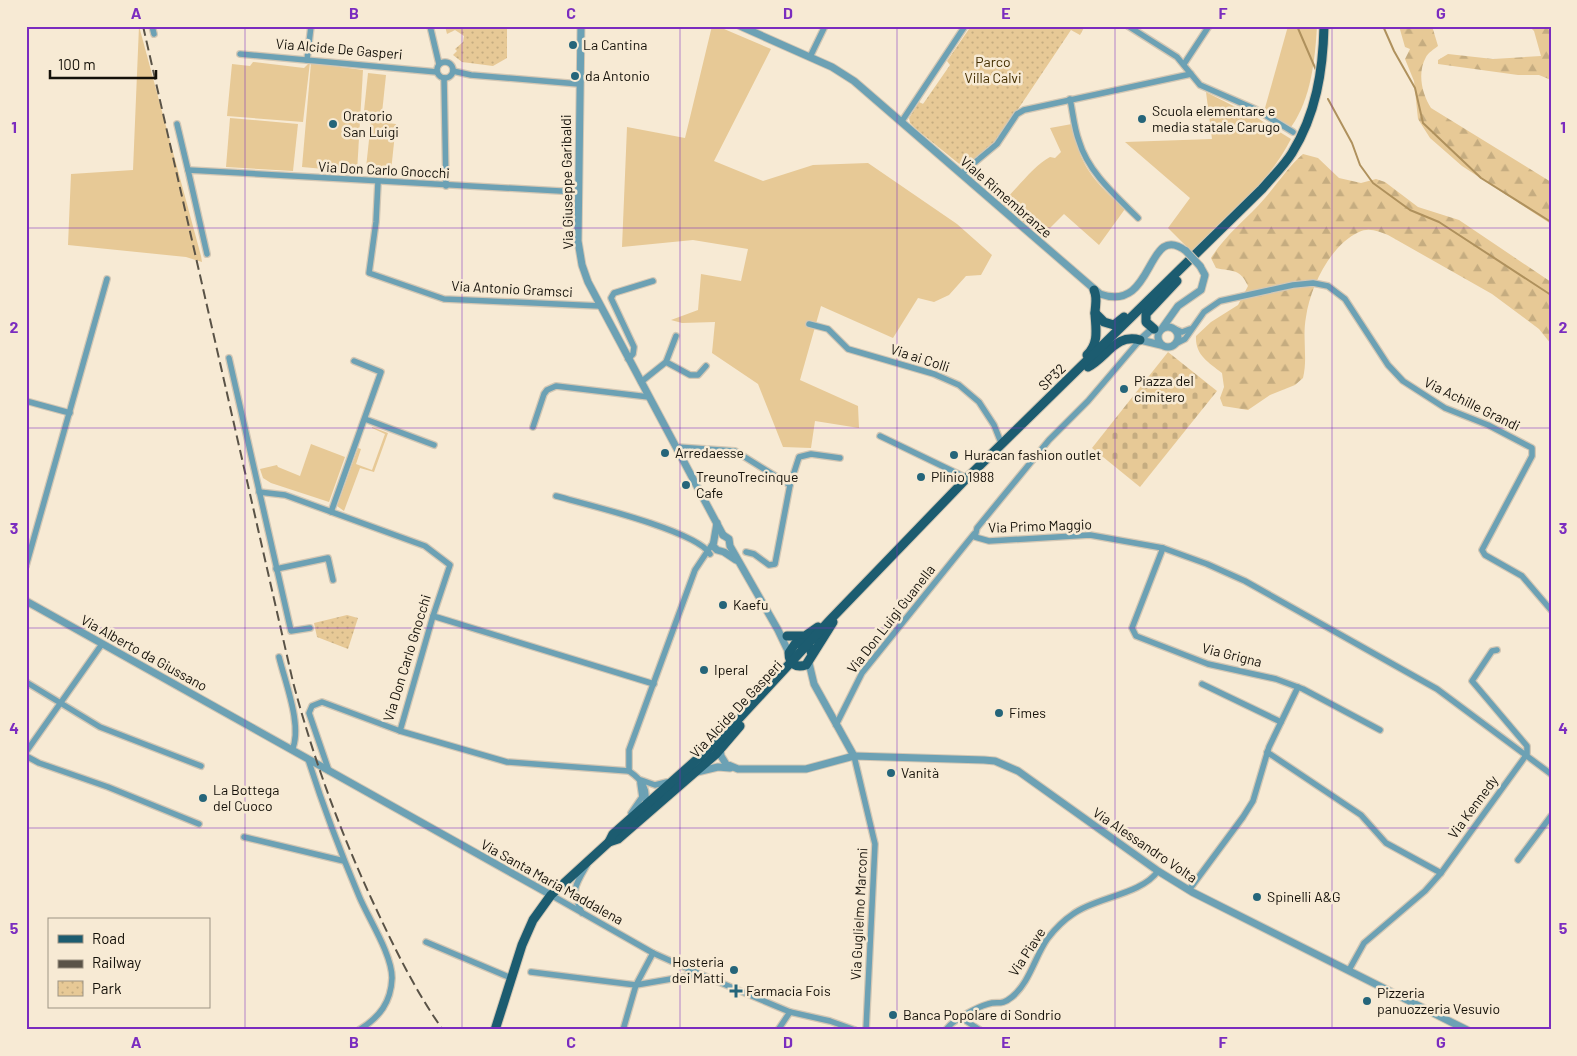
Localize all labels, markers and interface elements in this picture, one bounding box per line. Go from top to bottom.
text: A [131,3,142,22]
text: B [349,3,359,22]
text: C [566,3,576,22]
text: D [783,3,793,22]
text: E [1001,3,1011,22]
text: F [1219,3,1228,22]
text: G [1436,3,1446,22]
street label: Via Alcide De Gasperi [275,34,403,63]
place label: La Cantina [583,36,647,53]
marker: La Cantina [567,39,579,51]
scale bar [50,48,156,80]
park label: Parco Villa Calvi [964,53,1022,86]
text: 100 m [58,55,96,73]
place label: da Antonio [585,67,650,84]
marker: da Antonio [569,70,581,82]
place label: Scuola elementare e media statale Carugo [1152,102,1280,135]
place label: Oratorio San Luigi [343,107,399,140]
marker: Scuola elementare e media statale Carugo [1136,113,1148,125]
street label: Via Giuseppe Garibaldi [557,114,576,250]
text: 1 [11,117,17,136]
text: 1 [1560,117,1566,136]
marker: Oratorio San Luigi [327,118,339,130]
street label: Viale Rimembranze [957,152,1056,241]
street label: Via Don Carlo Gnocchi [318,158,450,181]
street label: Via Antonio Gramsci [451,277,573,300]
text: 2 [10,317,19,336]
text: 2 [1559,317,1568,336]
street label: Via ai Colli [888,340,952,375]
street label: SP32 [1035,360,1069,394]
place label: Piazza del cimitero [1134,372,1194,405]
street label: Via Achille Grandi [1421,373,1523,434]
marker: Piazza del cimitero [1118,383,1130,395]
place label: Arredaesse [675,444,744,461]
place label: Huracan fashion outlet [964,446,1101,463]
marker: Arredaesse [659,447,671,459]
marker: Huracan fashion outlet [948,449,960,461]
place label: TreunoTrecinque Cafe [696,468,798,501]
place label: Plinio 1988 [931,468,994,485]
marker: Plinio 1988 [915,471,927,483]
marker: TreunoTrecinque Cafe [680,479,692,491]
street label: Via Primo Maggio [988,515,1092,536]
text: 3 [10,518,18,537]
text: 3 [1559,518,1567,537]
street label: Via Don Luigi Guanella [843,561,938,676]
street label: Via Don Carlo Gnocchi [379,592,434,723]
place label: Kaefu [733,596,769,613]
marker: Kaefu [717,599,729,611]
street label: Via Alberto da Giussano [78,611,210,694]
street label: Via Grigna [1200,639,1264,670]
street label: Via Alcide De Gasperi [686,656,785,761]
place label: Iperal [714,661,748,678]
marker: Iperal [698,664,710,676]
place label: Fimes [1009,704,1046,721]
marker: Fimes [993,707,1005,719]
text: 4 [9,718,19,737]
text: 4 [1558,718,1568,737]
place label: Vanità [901,764,939,781]
marker: Vanità [885,767,897,779]
street label: Via Kennedy [1444,771,1502,842]
place label: La Bottega del Cuoco [213,781,279,814]
marker: La Bottega del Cuoco [197,792,209,804]
street label: Via Alessandro Volta [1090,803,1201,886]
street label: Via Santa Maria Maddalena [478,835,627,928]
street label: Via Guglielmo Marconi [847,847,870,981]
place label: Spinelli A&G [1267,888,1341,905]
marker: Spinelli A&G [1251,891,1263,903]
text: 5 [10,918,19,937]
legend [48,918,210,1008]
text: 5 [1559,918,1568,937]
street label: Via Piave [1005,924,1049,979]
text: Road [92,929,125,947]
text: Railway [92,953,141,971]
place label: Hosteria dei Matti [672,953,724,986]
marker: Hosteria dei Matti [728,964,740,976]
text: Park [92,979,122,997]
place label: Farmacia Fois [746,982,831,999]
place label: Pizzeria panuozzeria Vesuvio [1377,984,1500,1017]
marker: Farmacia Fois [730,985,742,997]
marker: Pizzeria panuozzeria Vesuvio [1361,995,1373,1007]
place label: Banca Popolare di Sondrio [903,1006,1061,1023]
marker: Banca Popolare di Sondrio [887,1009,899,1021]
text: A [131,1032,142,1051]
text: B [349,1032,359,1051]
text: C [566,1032,576,1051]
text: D [783,1032,793,1051]
text: E [1001,1032,1011,1051]
text: F [1219,1032,1228,1051]
text: G [1436,1032,1446,1051]

